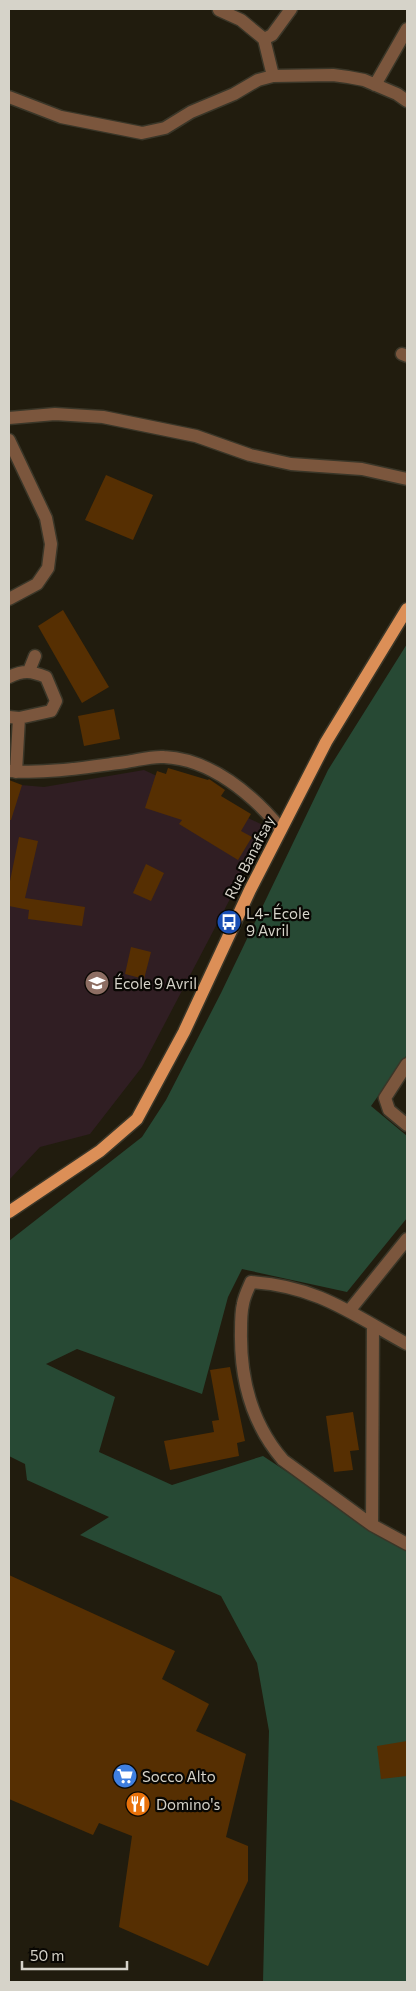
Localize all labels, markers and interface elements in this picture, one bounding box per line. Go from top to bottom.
street label: Rue Banafsay [220,812,278,902]
place label: L4- École 9 Avril [246,903,310,939]
bus stop icon: L4- École 9 Avril [216,909,242,935]
school or university icon: École 9 Avril [84,970,110,996]
place label: École 9 Avril [114,973,197,992]
supermarket icon: Socco Alto [112,1763,138,1789]
place label: Socco Alto [142,1767,216,1785]
restaurant icon: Domino's [125,1791,151,1817]
place label: Domino's [156,1795,221,1813]
scale bar [22,1938,128,1970]
text: 50 m [30,1946,64,1964]

